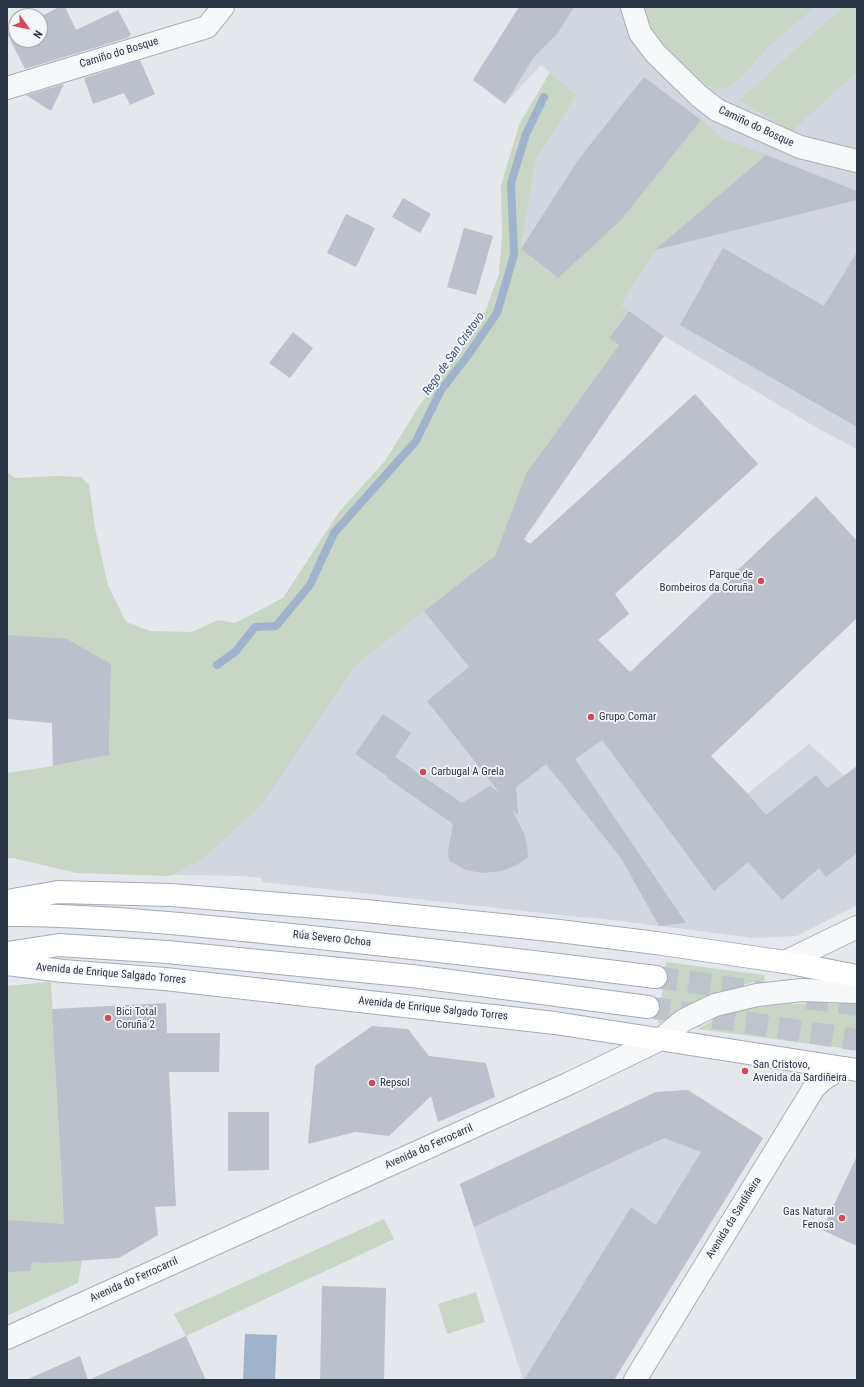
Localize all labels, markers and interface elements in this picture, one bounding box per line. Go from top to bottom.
north arrow [8,8,48,48]
text: N [30,28,45,41]
street label: Camiño do Bosque [78,35,160,71]
street label: Camiño do Bosque [716,104,796,150]
water label: Rego de San Cristovo [420,310,488,398]
place label: Parque de Bombeiros da Coruña [660,568,753,594]
marker: Parque de Bombeiros da Coruña [756,576,766,586]
place label: Grupo Comar [599,710,656,724]
marker: Grupo Comar [586,712,596,722]
place label: Carbugal A Grela [431,765,504,779]
marker: Carbugal A Grela [418,767,428,777]
street label: Rúa Severo Ochoa [292,928,372,950]
street label: Avenida de Enrique Salgado Torres [35,961,187,987]
street label: Avenida de Enrique Salgado Torres [357,995,509,1023]
place label: Bici Total Coruña 2 [116,1005,156,1031]
marker: Bici Total Coruña 2 [103,1013,113,1023]
place label: San Cristovo, Avenida da Sardiñeira [753,1058,847,1084]
marker: San Cristovo, Avenida da Sardiñeira [740,1066,750,1076]
place label: Repsol [380,1076,409,1090]
marker: Repsol [367,1078,377,1088]
street label: Avenida do Ferrocarril [383,1122,475,1172]
street label: Avenida da Sardiñeira [704,1175,764,1261]
place label: Gas Natural Fenosa [783,1205,834,1231]
marker: Gas Natural Fenosa [837,1213,847,1223]
street label: Avenida do Ferrocarril [88,1255,180,1305]

